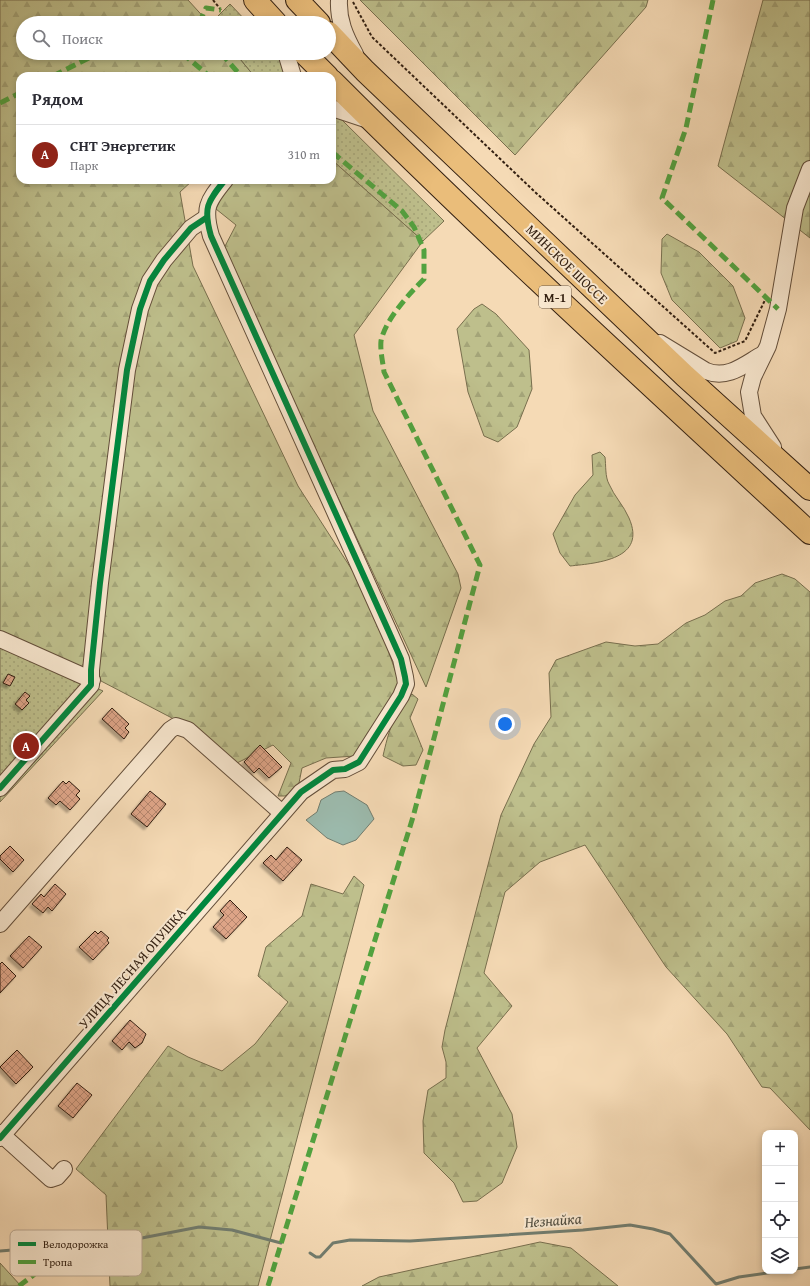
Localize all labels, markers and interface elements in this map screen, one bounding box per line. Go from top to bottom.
search box [16,16,336,60]
icon: search [30,27,52,49]
text: Поиск [62,28,103,49]
text: Рядом [32,86,83,111]
text: СНТ Энергетик [70,135,175,156]
text: A [41,145,49,164]
text: 310 m [288,145,320,164]
text: Парк [70,156,98,175]
street label: МИНСКОЕ ШОССЕ [522,220,612,308]
road number: М-1 [539,286,571,308]
your location [495,714,515,734]
pin: A [13,731,39,761]
street label: УЛИЦА ЛЕСНАЯ ОПУШКА [74,903,191,1033]
map controls [762,1130,798,1274]
button: + [762,1130,798,1166]
button: − [762,1166,798,1202]
button: locate [762,1202,798,1238]
water label: Незнайка [524,1208,582,1232]
legend [10,1230,142,1276]
text: Велодорожка [43,1236,109,1252]
button: layers [762,1238,798,1274]
text: Тропа [43,1254,73,1270]

